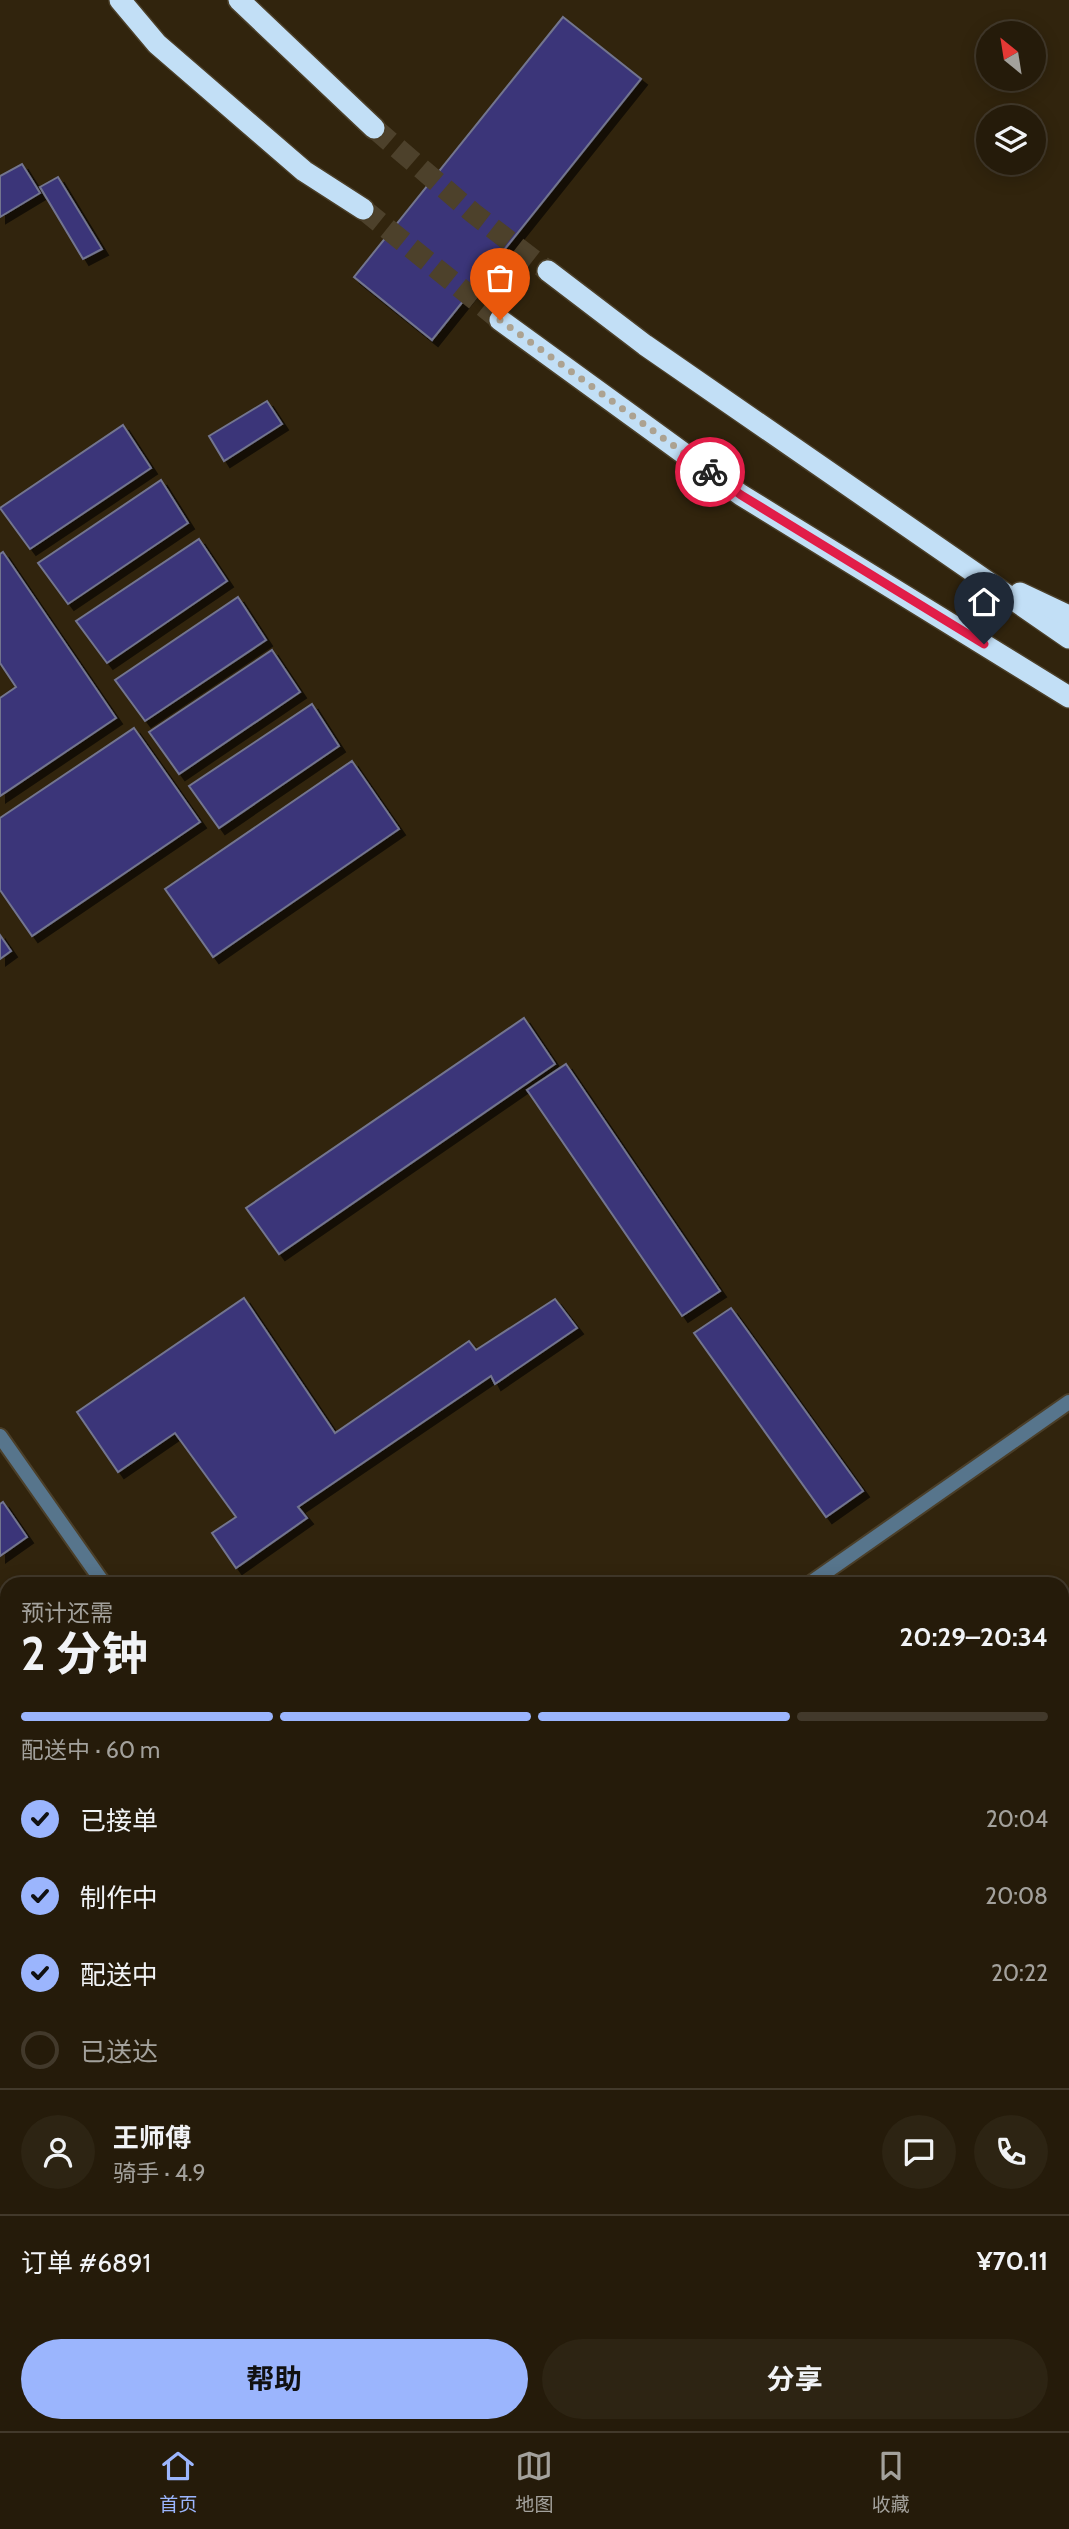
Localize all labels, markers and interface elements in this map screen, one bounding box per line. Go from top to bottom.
north arrow [976,21,1046,91]
map controls [976,21,1046,175]
button: layers [976,105,1046,175]
pin [470,248,530,320]
icon: bag [481,259,519,297]
courier [675,437,745,507]
icon: bike [691,453,729,491]
pin [954,572,1014,644]
icon: home [965,583,1003,621]
text: 预计还需 [21,1599,113,1627]
text: 20:29–20:34 [900,1621,1048,1653]
text: 2 分钟 [21,1626,148,1682]
text: 配送中 · 60 m [21,1736,160,1764]
icon: check [21,1800,59,1838]
text: 已接单 [80,1805,158,1837]
text: 20:04 [986,1805,1048,1833]
icon: check [21,1877,59,1915]
text: 制作中 [80,1882,158,1914]
text: 20:08 [985,1882,1048,1910]
icon: check [21,1954,59,1992]
text: 配送中 [80,1959,158,1991]
text: 20:22 [991,1959,1048,1987]
text: 已送达 [80,2036,158,2068]
button: person [21,2115,95,2189]
button: chat [882,2115,956,2189]
button: phone [974,2115,1048,2189]
text: 王师傅 [113,2122,191,2154]
text: 骑手 · 4.9 [113,2159,206,2187]
text: ¥70.11 [977,2245,1048,2277]
text: 订单 #6891 [21,2247,151,2279]
button: 帮助 [21,2339,528,2419]
button: 分享 [542,2339,1048,2419]
tab: 首页 [159,2447,197,2516]
tab: 地图 [515,2447,554,2516]
tab: 收藏 [872,2447,910,2516]

